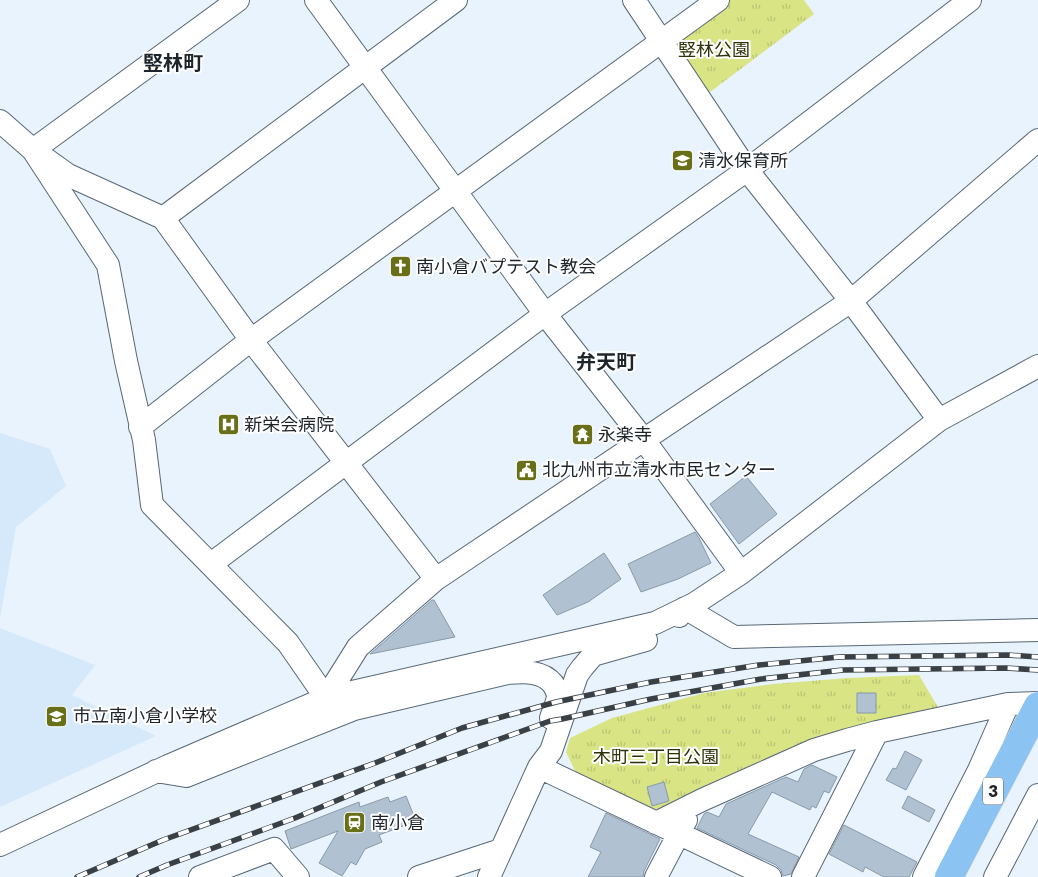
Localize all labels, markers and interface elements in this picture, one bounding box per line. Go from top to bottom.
park label: 竪林公園 [678,37,750,63]
district label: 竪林町 [143,49,203,78]
place label: 清水保育所 [698,148,788,174]
school or university icon: 清水保育所 [670,149,694,173]
place label: 南小倉バプテスト教会 [416,254,596,280]
church icon: 南小倉バプテスト教会 [388,255,412,279]
district label: 弁天町 [576,348,636,377]
place label: 新栄会病院 [244,412,334,438]
hospital icon: 新栄会病院 [216,413,240,437]
place label: 永楽寺 [598,422,652,448]
temple icon: 永楽寺 [570,423,594,447]
place label: 北九州市立清水市民センター [542,457,776,483]
public building icon: 北九州市立清水市民センター [514,458,538,482]
place label: 市立南小倉小学校 [73,703,217,729]
school or university icon: 市立南小倉小学校 [45,704,69,728]
park label: 木町三丁目公園 [593,744,719,770]
road number: 3 [983,778,1003,804]
place label: 南小倉 [371,810,425,836]
station icon: 南小倉 [343,811,367,835]

